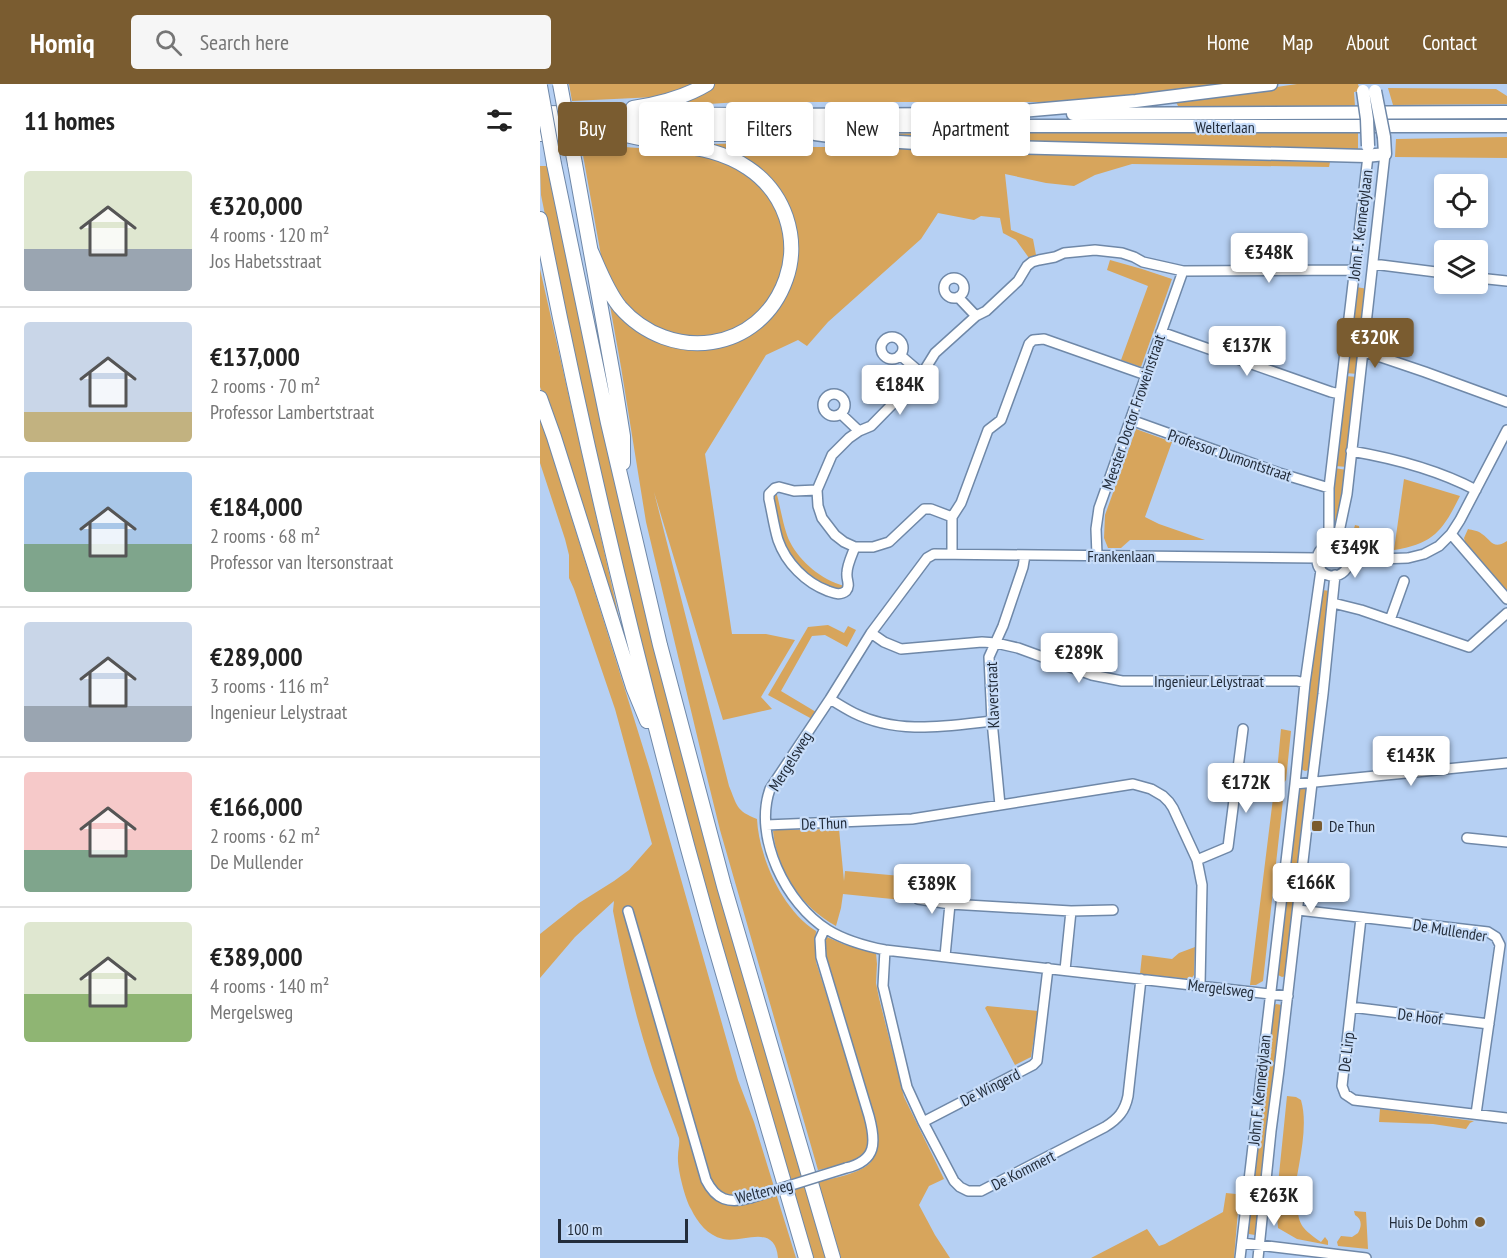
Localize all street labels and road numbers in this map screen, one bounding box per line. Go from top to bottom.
street label: Welterlaan [1195,117,1255,137]
street label: John F. Kennedylaan [1343,169,1377,282]
street label: Meester Doctor Froweinstraat [1097,331,1169,492]
street label: Professor Dumontstraat [1166,424,1295,486]
street label: Frankenlaan [1087,546,1155,566]
street label: Klaverstraat [981,661,1003,729]
street label: Ingenieur Lelystraat [1154,671,1264,691]
street label: Mergelsweg [764,727,816,795]
street label: De Thun [801,812,847,834]
street label: De Mullender [1412,914,1489,946]
street label: Mergelsweg [1187,974,1255,1002]
street label: De Hoof [1397,1003,1444,1029]
street label: De Lirp [1334,1031,1358,1073]
street label: John F. Kennedylaan [1243,1034,1275,1147]
street label: De Wingerd [957,1063,1023,1110]
street label: De Kommert [988,1145,1059,1195]
street label: Welterweg [733,1174,795,1208]

